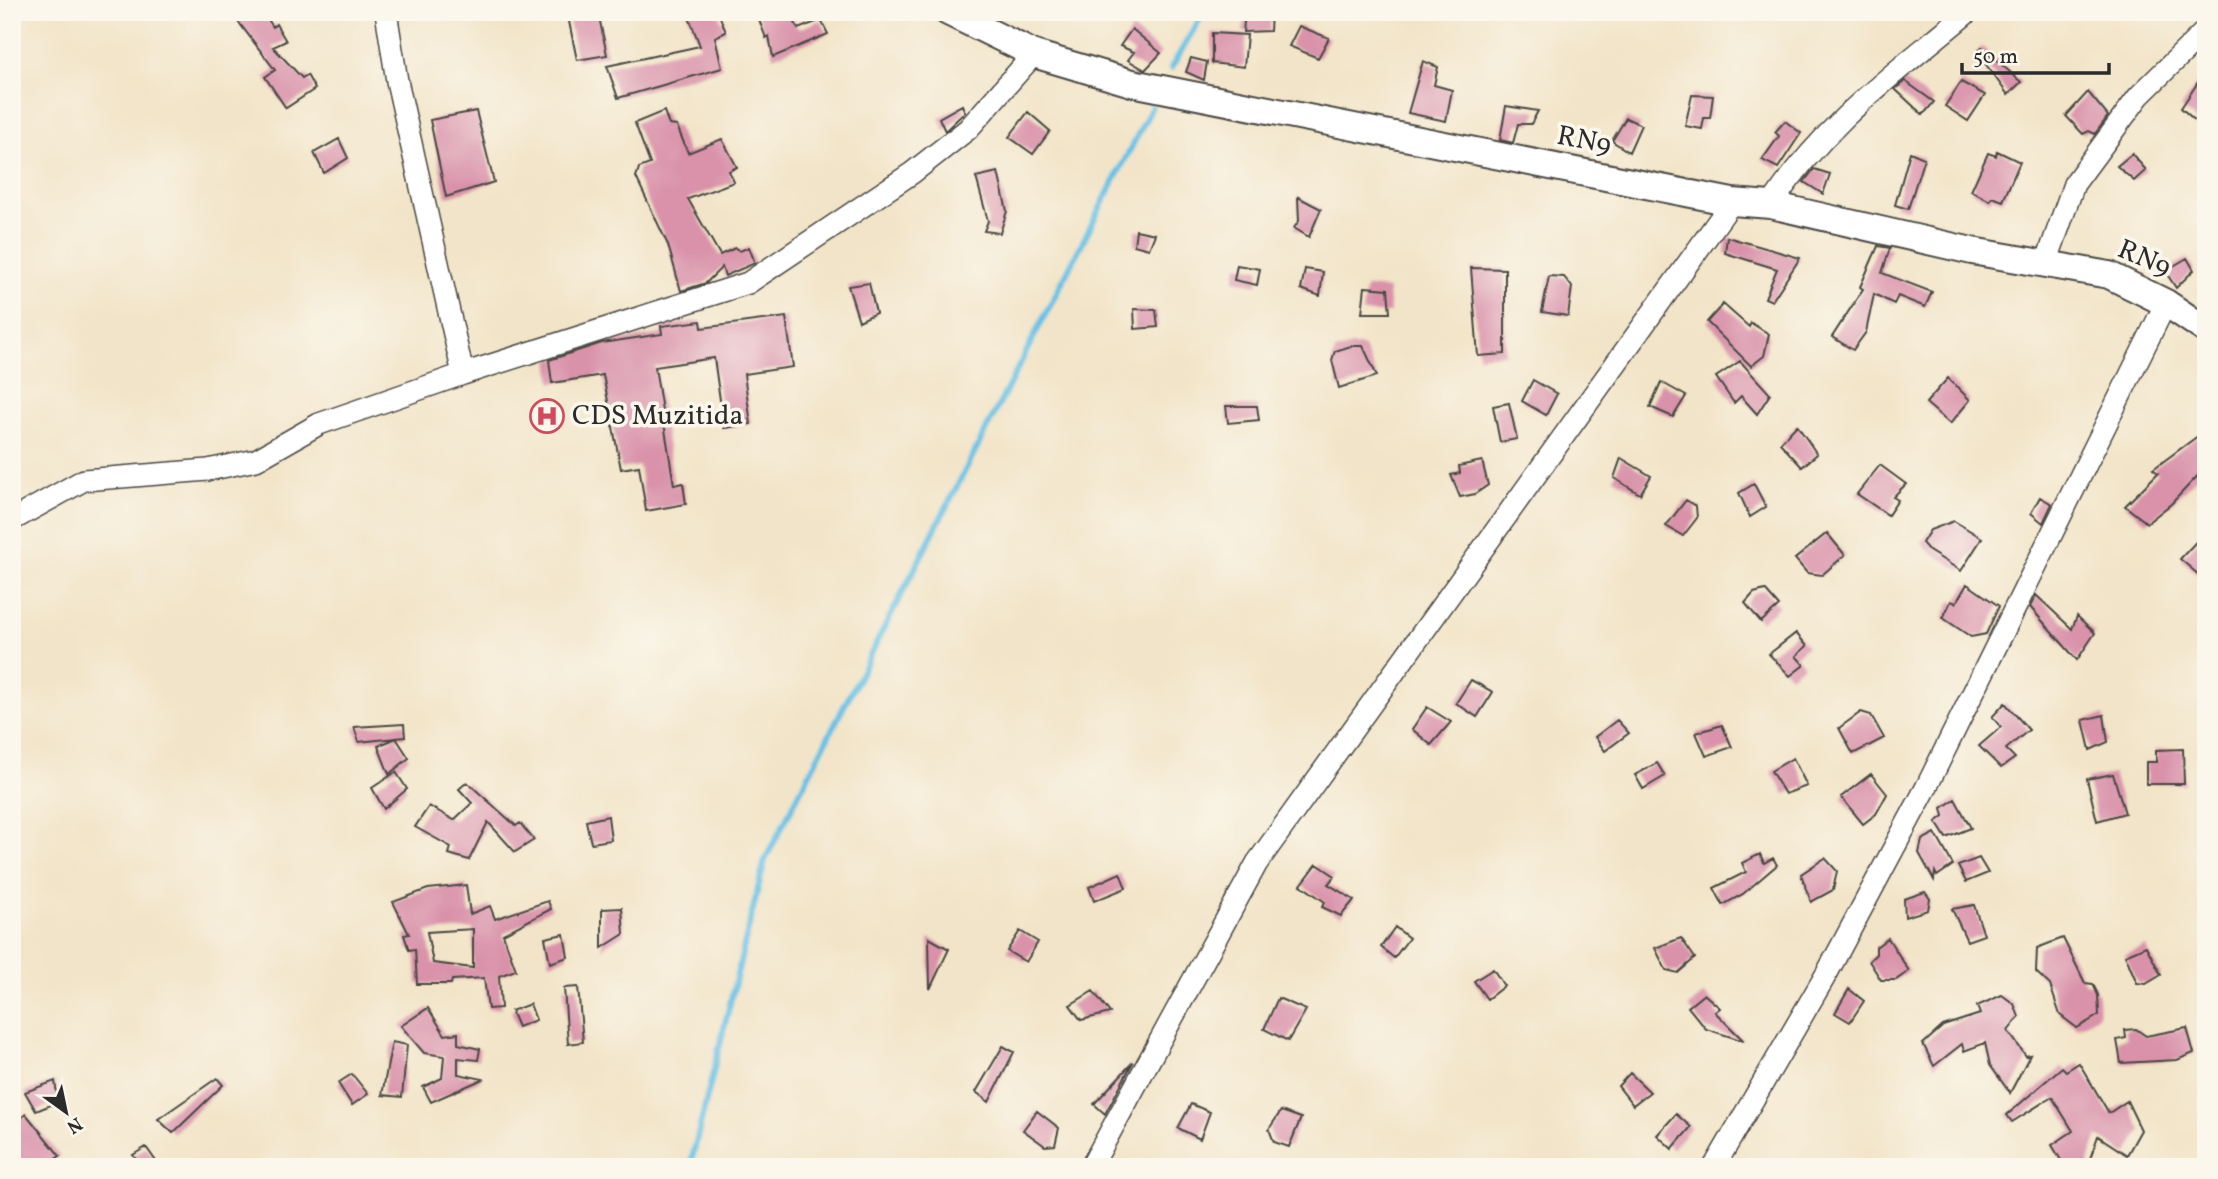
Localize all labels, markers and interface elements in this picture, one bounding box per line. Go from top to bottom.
scale bar [1962,32,2110,76]
text: 50 m [1973,43,2018,72]
street label: RN9 [1554,117,1614,165]
street label: RN9 [2111,230,2177,288]
hospital icon: CDS Muzitida [528,397,566,435]
place label: CDS Muzitida [572,397,744,436]
north arrow [32,1078,102,1148]
text: N [61,1110,87,1139]

